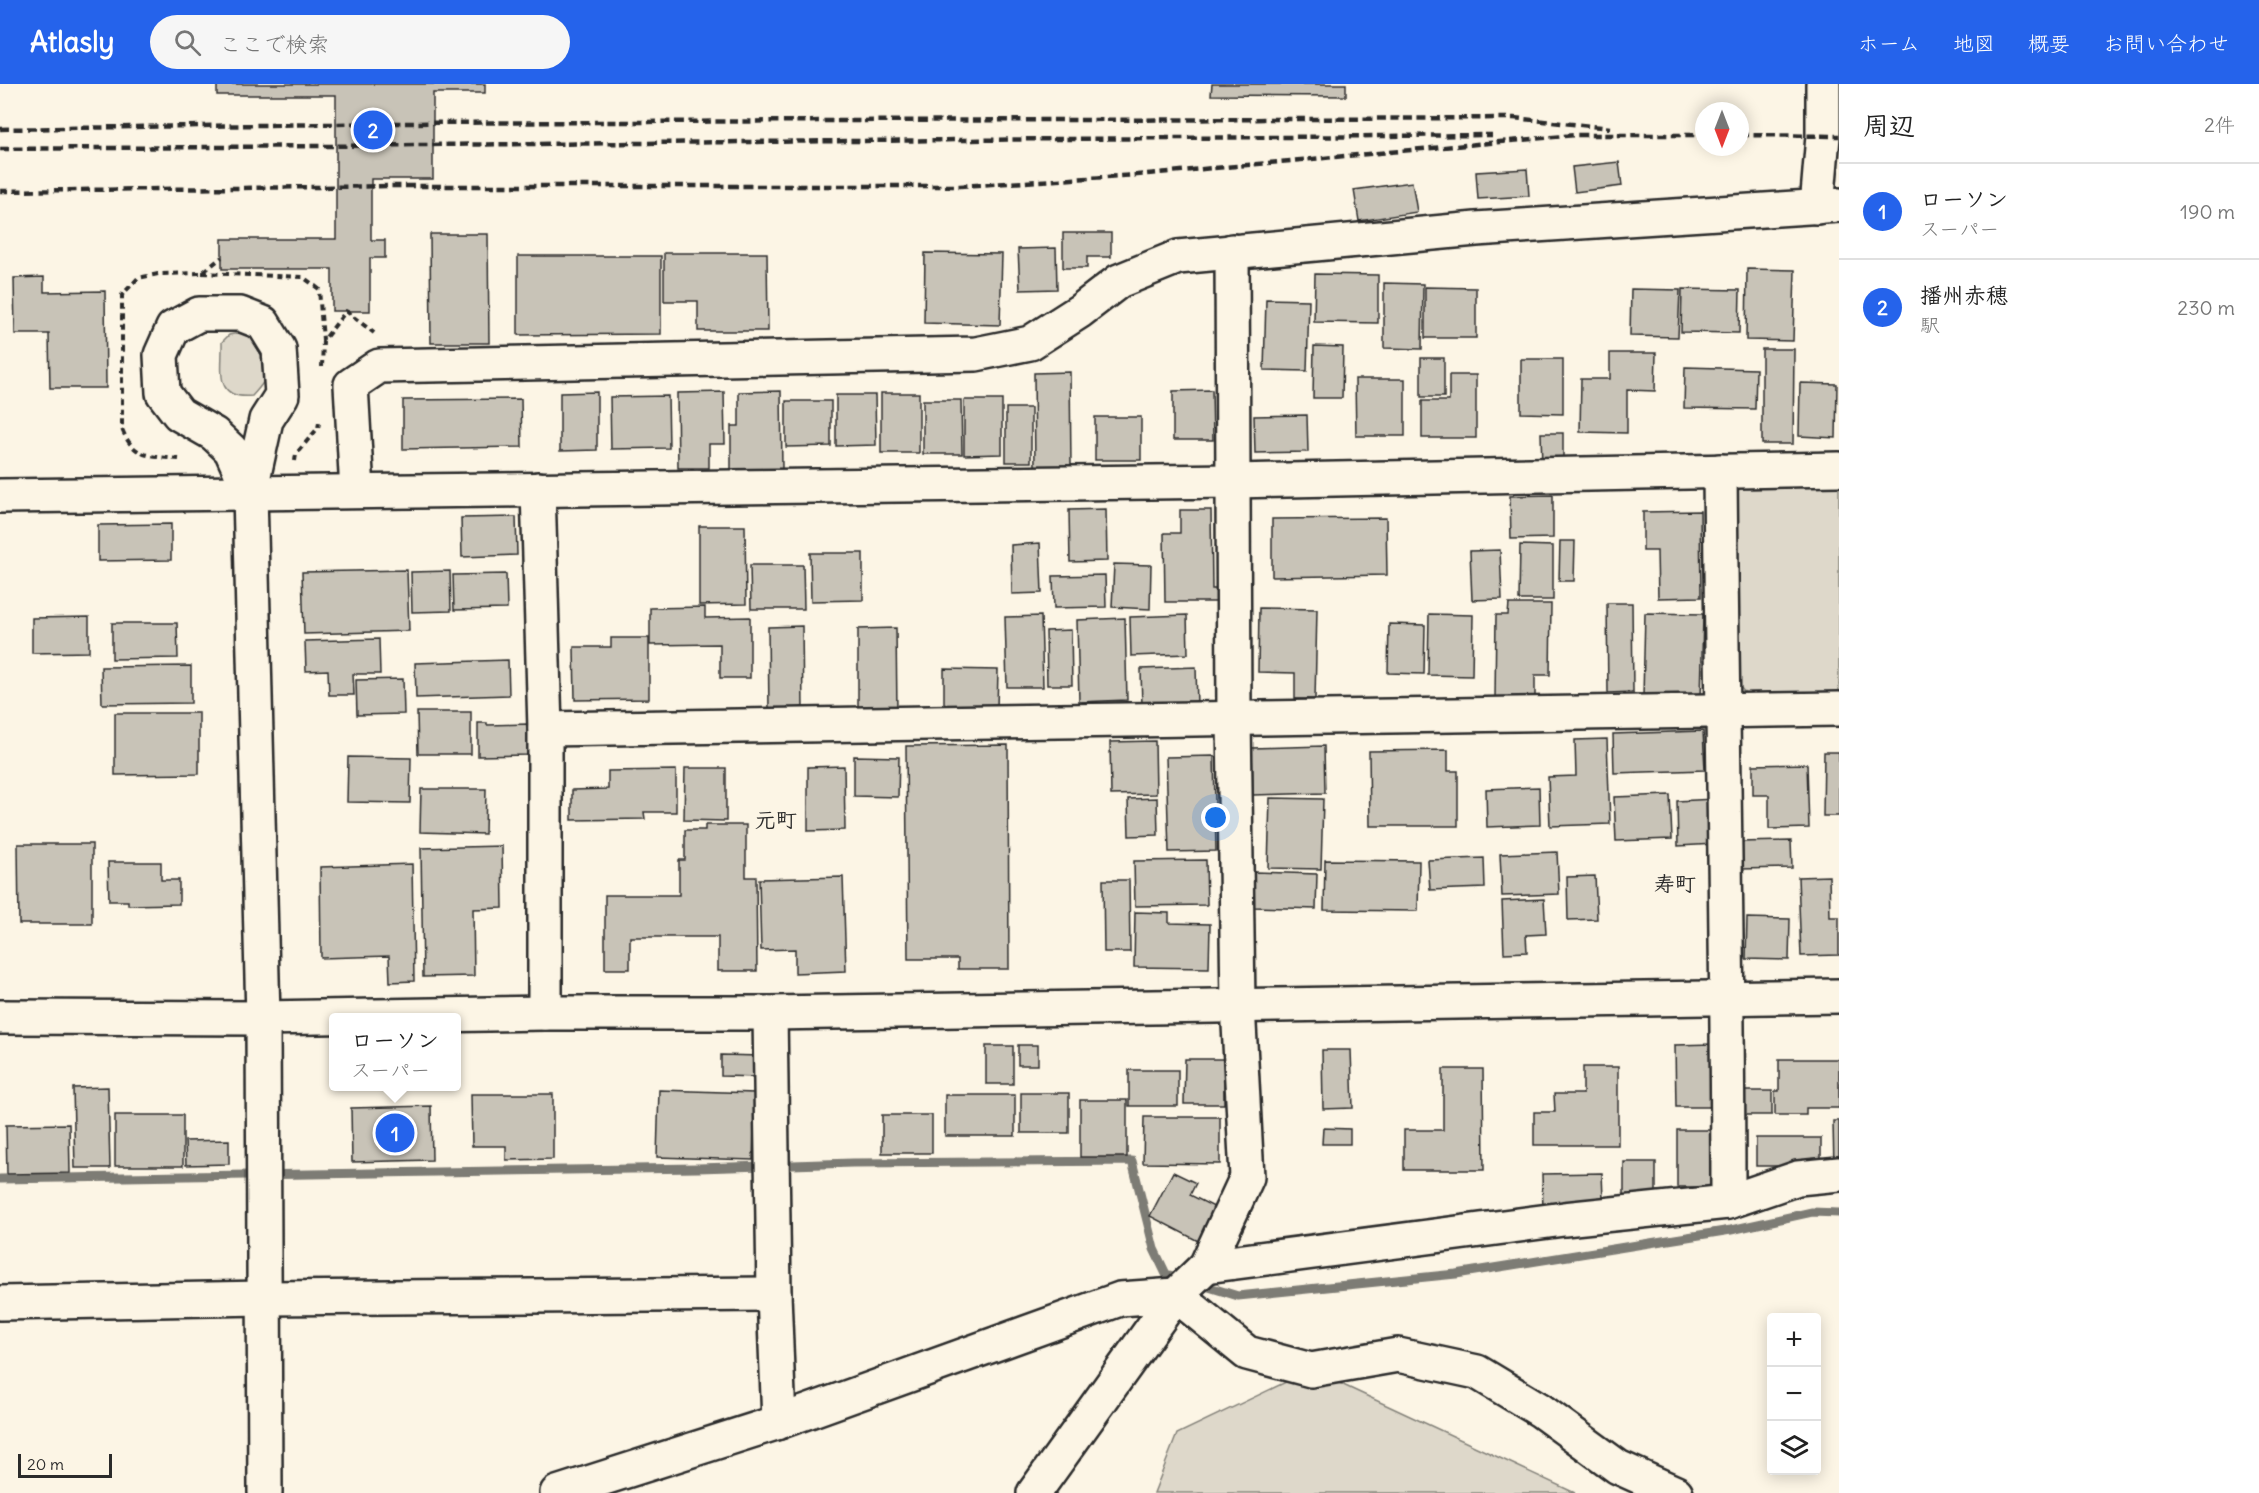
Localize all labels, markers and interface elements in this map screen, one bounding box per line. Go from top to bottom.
search box [150,15,570,69]
text: Atlasly [30,24,114,60]
icon: search [171,26,204,59]
text: ここで検索 [219,30,329,58]
text: ホーム [1858,30,1920,57]
text: 地図 [1953,30,1995,57]
text: 概要 [2028,30,2070,57]
text: お問い合わせ [2103,30,2229,57]
north arrow [1695,102,1749,156]
pin: 2 [354,108,392,152]
text: 周辺 [1863,109,1915,142]
text: 2件 [2204,112,2235,137]
text: ローソン [1920,185,2008,213]
text: 1 [1879,199,1886,224]
text: 190 m [2180,199,2235,224]
text: スーパー [1920,216,1999,241]
text: 播州赤穂 [1920,281,2008,309]
text: 2 [1877,295,1888,320]
text: 230 m [2177,295,2235,320]
text: 駅 [1920,312,1940,337]
your location [1201,803,1230,832]
district label: 元町 [755,806,797,833]
district label: 寿町 [1654,870,1696,897]
popup [329,1013,461,1091]
text: ローソン [351,1026,439,1054]
text: スーパー [351,1057,430,1082]
pin: 1 [376,1110,414,1156]
map controls [1767,1313,1821,1475]
button: + [1767,1313,1821,1367]
button: − [1767,1367,1821,1421]
button: layers [1767,1421,1821,1475]
scale bar [18,1451,112,1478]
text: 20 m [27,1454,64,1474]

